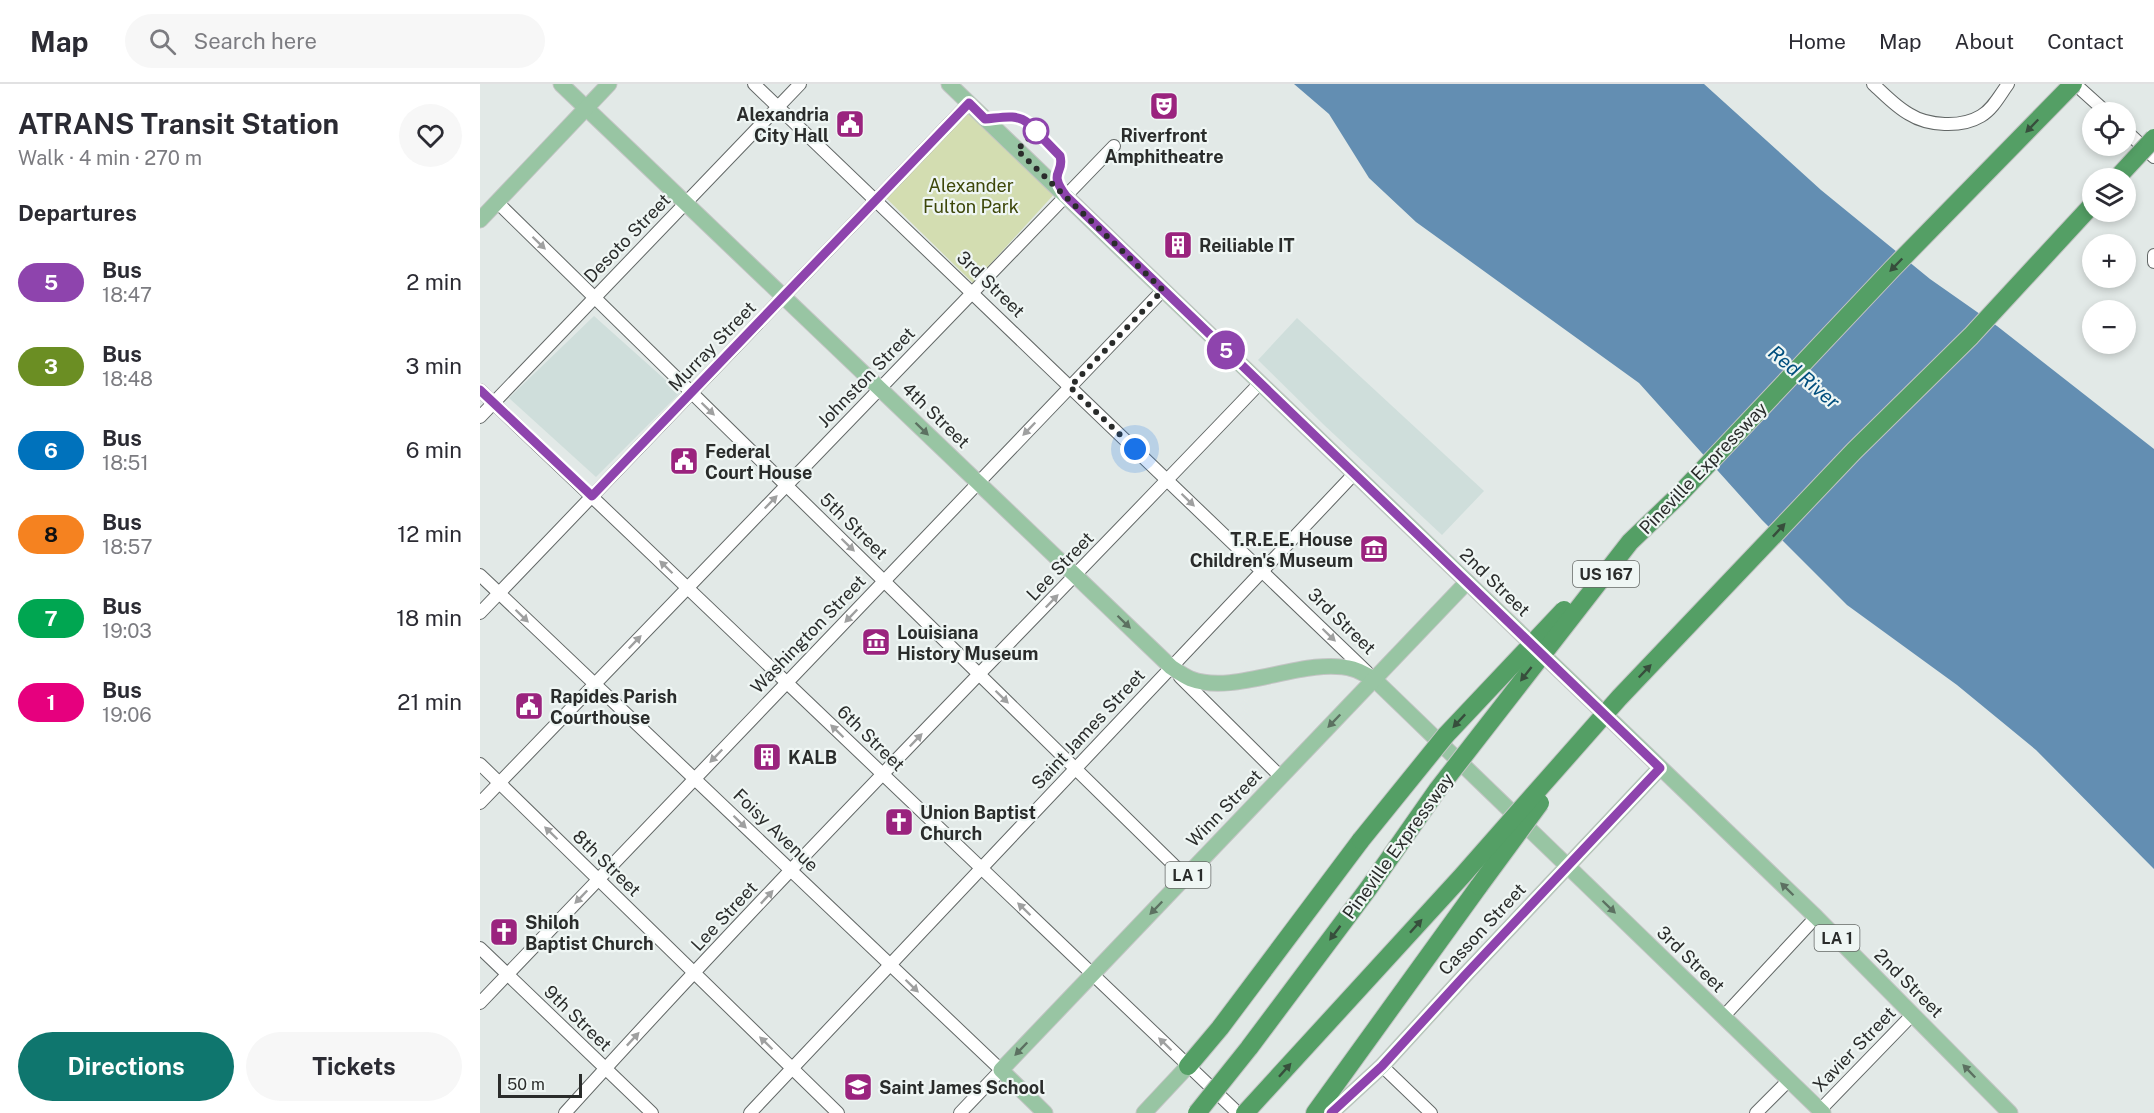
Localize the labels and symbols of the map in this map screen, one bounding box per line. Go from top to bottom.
theatre icon: Riverfront Amphitheatre [1148,90,1180,122]
place label: Alexandria City Hall [736,104,829,146]
public building icon: Alexandria City Hall [834,108,866,140]
unlabelled marker [1023,118,1049,144]
one-way arrow [2026,118,2040,132]
place label: Riverfront Amphitheatre [1104,125,1224,167]
park label: Alexander Fulton Park [923,175,1019,217]
street label: Desoto Street [579,189,675,287]
building icon: Reiliable IT [1162,229,1194,261]
place label: Reiliable IT [1199,235,1295,256]
one-way arrow [532,236,547,250]
street label: 3rd Street [953,247,1029,321]
one-way arrow [1889,258,1903,273]
street label: Murray Street [664,297,760,395]
street label: Johnston Street [813,323,919,431]
line badge: 5 [1206,330,1245,370]
water label: Red River [1763,340,1845,414]
street label: 4th Street [898,378,974,452]
street label: Pineville Expressway [1635,398,1772,538]
one-way arrow [701,402,716,416]
one-way arrow [914,422,929,435]
one-way arrow [1023,422,1037,436]
your location [1120,434,1150,464]
place label: Federal Court House [705,441,812,483]
public building icon: Federal Court House [668,445,700,477]
street label: 5th Street [816,489,892,563]
one-way arrow [1180,493,1195,507]
one-way arrow [763,495,777,509]
one-way arrow [1772,523,1785,538]
street label: Lee Street [1022,527,1098,605]
place label: T.R.E.E. House Children's Museum [1190,529,1353,571]
museum icon: T.R.E.E. House Children's Museum [1358,533,1390,565]
one-way arrow [840,538,854,552]
street label: 2nd Street [1456,544,1534,620]
one-way arrow [659,561,674,574]
road number: US 167 [1573,561,1639,587]
street label: Washington Street [746,571,870,697]
street label: 3rd Street [1304,584,1380,658]
one-way arrow [1044,594,1058,608]
one-way arrow [844,608,858,623]
one-way arrow [515,609,530,623]
one-way arrow [1116,615,1131,629]
place label: Louisiana History Museum [897,622,1038,664]
museum icon: Louisiana History Museum [860,626,892,658]
one-way arrow [1321,628,1336,642]
one-way arrow [628,635,641,650]
street label: Saint James Street [1027,665,1149,793]
one-way arrow [1637,665,1651,679]
one-way arrow [1521,667,1533,682]
place label: Rapides Parish Courthouse [550,686,677,728]
one-way arrow [994,689,1008,703]
public building icon: Rapides Parish Courthouse [513,690,545,722]
street label: 6th Street [833,701,909,775]
one-way arrow [1453,713,1466,728]
one-way arrow [1327,714,1341,729]
one-way arrow [830,724,845,738]
one-way arrow [908,734,922,748]
building icon: KALB [751,741,783,773]
place label: KALB [788,747,837,768]
one-way arrow [709,749,723,764]
street label: Winn Street [1182,765,1266,851]
street label: Pineville Expressway [1338,769,1458,923]
street label: Foisy Avenue [729,784,823,876]
place label: Union Baptist Church [920,802,1036,844]
church icon: Union Baptist Church [883,806,915,838]
one-way arrow [732,815,746,829]
street label: 8th Street [569,826,645,900]
one-way arrow [544,827,558,841]
road number: LA 1 [1166,862,1210,888]
street label: Lee Street [687,877,761,955]
street label: Casson Street [1434,879,1530,979]
one-way arrow [1779,882,1794,896]
one-way arrow [760,889,774,904]
one-way arrow [574,890,588,905]
one-way arrow [1601,900,1616,913]
one-way arrow [1149,901,1163,916]
one-way arrow [1017,903,1032,916]
place label: Shiloh Baptist Church [525,912,654,954]
church icon: Shiloh Baptist Church [488,916,520,948]
one-way arrow [1409,919,1422,934]
street label: 3rd Street [1653,922,1729,996]
one-way arrow [1330,925,1342,940]
road number: LA 1 [1814,925,1860,951]
street label: 2nd Street [1870,944,1948,1022]
one-way arrow [904,978,918,992]
street label: 9th Street [540,981,616,1055]
street label: Xavier Street [1808,1002,1900,1096]
one-way arrow [626,1032,640,1046]
one-way arrow [758,1036,773,1050]
one-way arrow [1158,1037,1172,1051]
one-way arrow [1014,1042,1028,1057]
one-way arrow [1278,1063,1291,1078]
one-way arrow [1962,1064,1976,1079]
scale bar [498,1071,582,1098]
school or university icon: Saint James School [842,1071,874,1103]
place label: Saint James School [879,1077,1045,1098]

